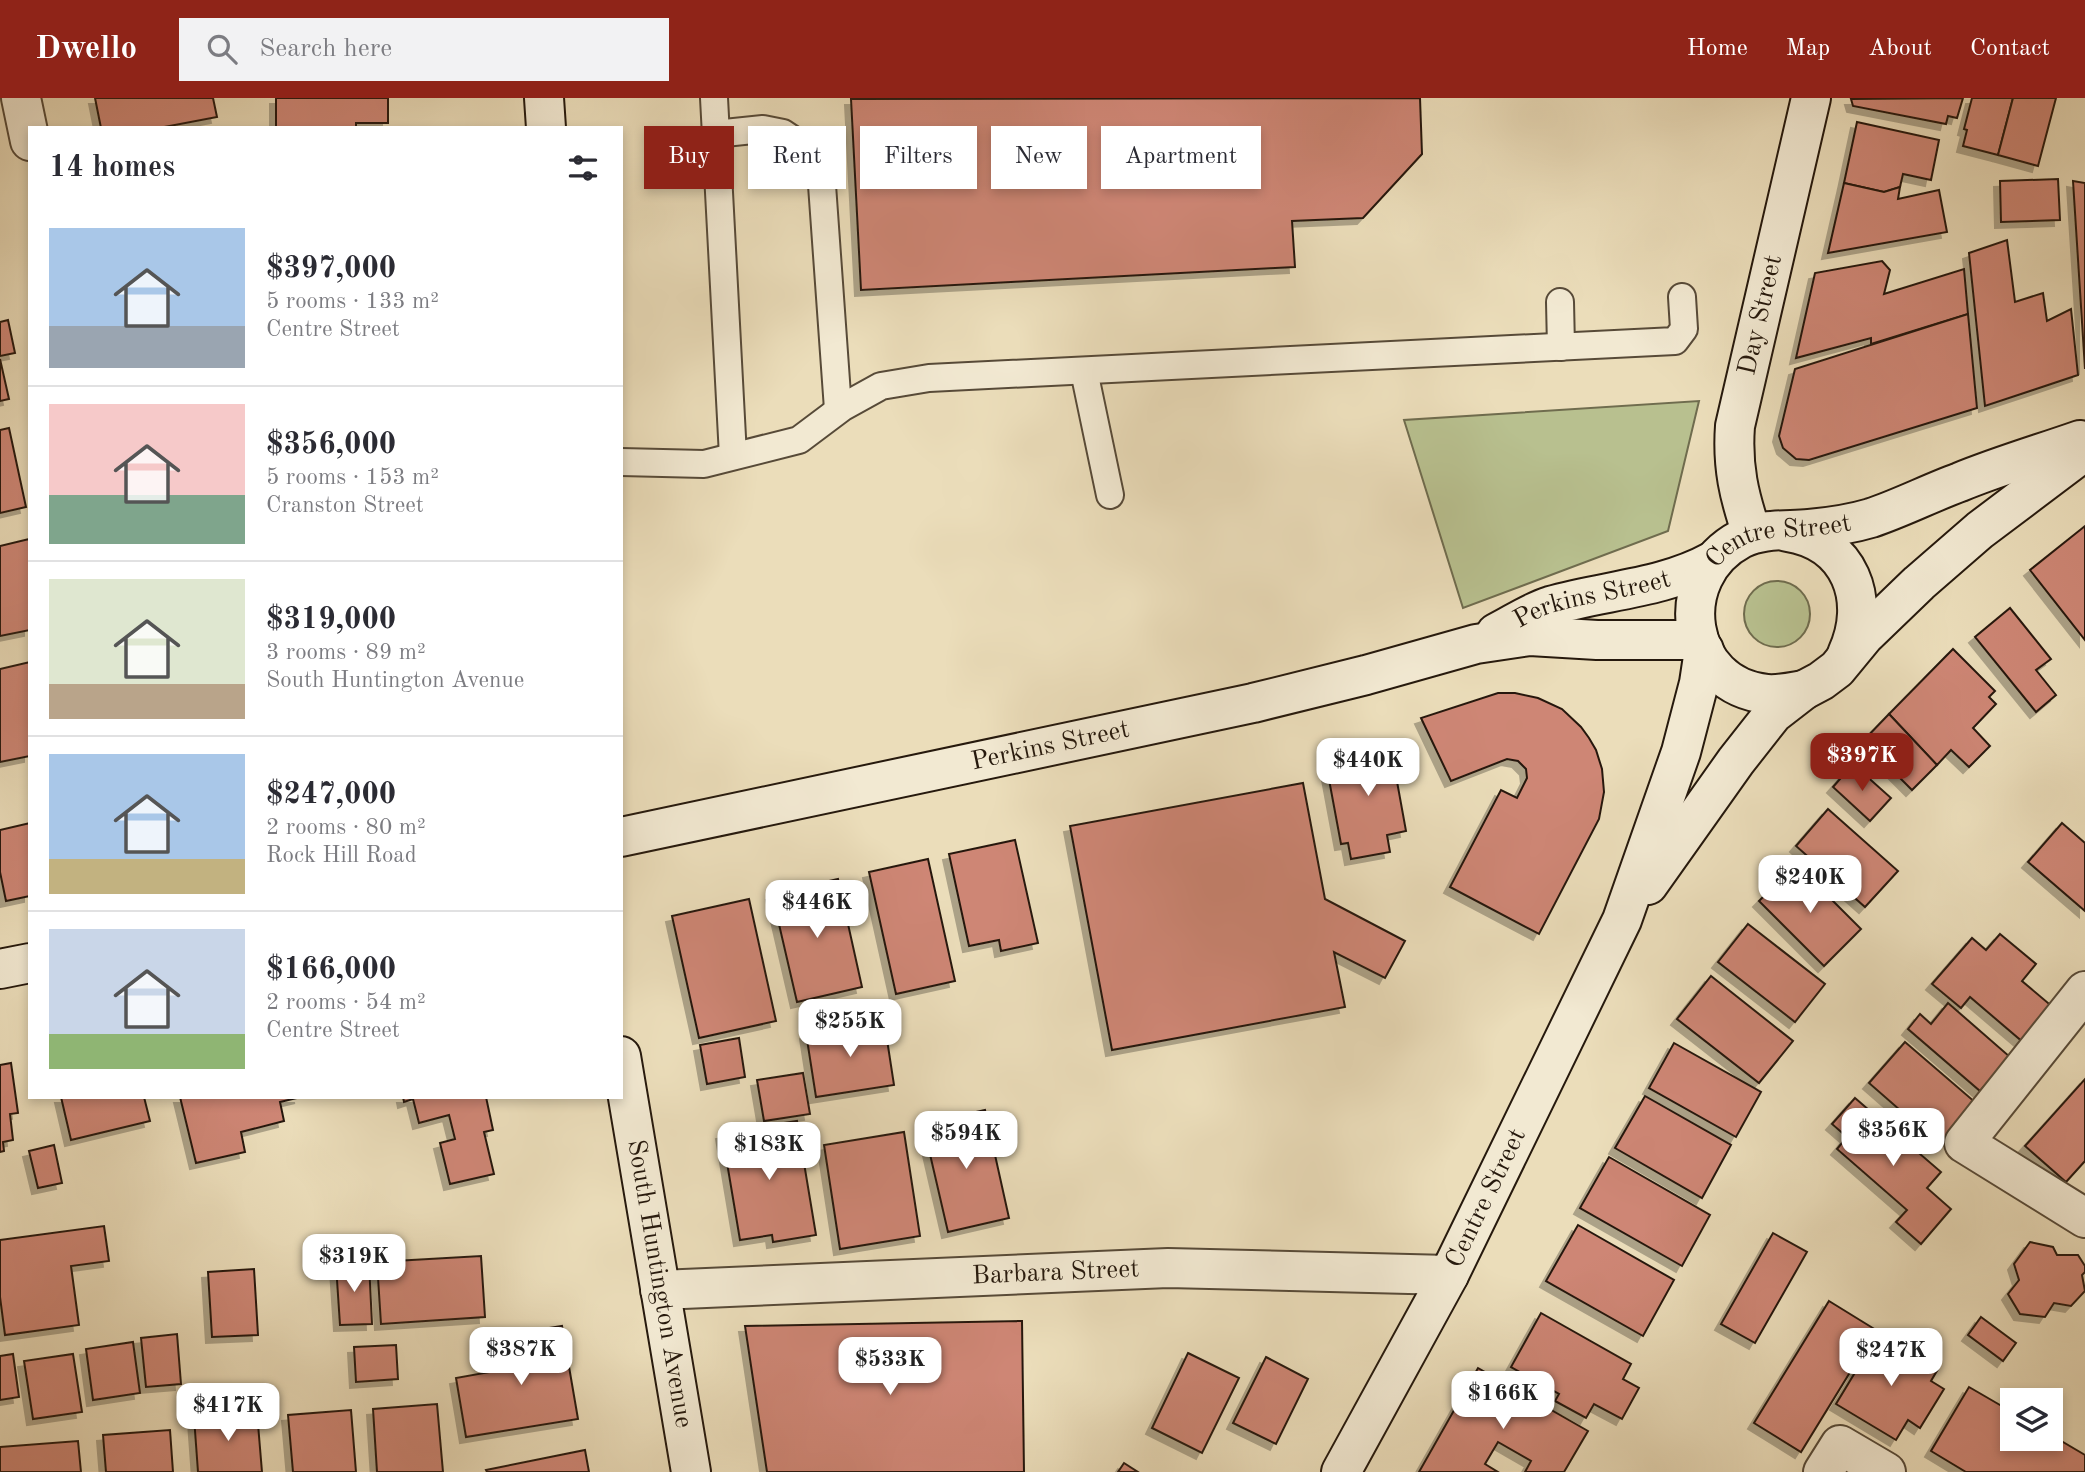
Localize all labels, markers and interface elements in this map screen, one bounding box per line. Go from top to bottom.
search box [179,18,669,81]
icon: search [203,30,241,68]
text: Dwello [35,33,137,66]
text: Search here [259,36,392,62]
text: Home [1687,37,1748,61]
text: Map [1786,37,1830,61]
text: About [1868,37,1932,61]
text: Contact [1970,37,2050,61]
chip: Buy [644,126,734,189]
chip: Rent [748,126,846,189]
chip: Filters [860,126,977,189]
chip: New [991,126,1087,189]
chip: Apartment [1101,126,1261,189]
icon: filters [564,149,602,187]
text: 14 homes [49,153,175,183]
street label: Day Street [1734,252,1787,378]
text: $397,000 [266,254,396,284]
icon: home [105,256,189,340]
text: 5 rooms · 133 m² [266,290,439,313]
text: Centre Street [266,318,400,341]
text: $356,000 [266,430,396,460]
icon: home [105,432,189,516]
text: 5 rooms · 153 m² [266,466,439,489]
text: Cranston Street [266,494,424,517]
street label: Centre Street [1701,510,1853,573]
street label: Perkins Street [1509,566,1674,634]
text: $319,000 [266,605,396,635]
icon: home [105,607,189,691]
text: 3 rooms · 89 m² [266,641,426,664]
text: South Huntington Avenue [266,669,524,692]
street label: Perkins Street [969,717,1132,775]
pin: $397K [1813,734,1911,793]
pin: $440K [1319,738,1417,798]
text: $397K [1826,744,1898,767]
text: $440K [1332,749,1404,772]
text: $247,000 [266,780,396,810]
icon: home [105,782,189,866]
text: 2 rooms · 80 m² [266,816,426,839]
text: Rock Hill Road [266,844,417,867]
pin: $240K [1761,856,1859,915]
text: $240K [1774,866,1846,889]
pin: $446K [768,880,866,940]
text: $446K [781,891,853,914]
text: $166,000 [266,955,396,985]
icon: home [105,957,189,1041]
text: 2 rooms · 54 m² [266,991,426,1014]
pin: $255K [801,1000,899,1059]
text: $255K [814,1010,886,1033]
text: Centre Street [266,1019,400,1042]
pin: $356K [1844,1108,1942,1168]
pin: $594K [917,1112,1015,1171]
text: $356K [1857,1119,1929,1142]
pin: $183K [720,1122,818,1182]
text: $594K [930,1122,1002,1145]
street label: Centre Street [1442,1125,1531,1272]
text: $183K [733,1133,805,1156]
street label: South Huntington Avenue [622,1138,696,1430]
pin: $319K [305,1234,403,1294]
text: $319K [318,1245,390,1268]
street label: Barbara Street [971,1256,1140,1289]
pin: $387K [472,1328,570,1387]
pin: $247K [1842,1328,1940,1388]
text: $387K [485,1338,557,1361]
pin: $533K [841,1338,939,1397]
text: $247K [1855,1339,1927,1362]
text: $533K [854,1348,926,1371]
pin: $166K [1454,1372,1552,1431]
text: $166K [1467,1382,1539,1405]
pin: $417K [179,1384,277,1443]
map controls [2000,1388,2063,1451]
button: layers [2000,1388,2063,1451]
text: $417K [192,1394,264,1417]

